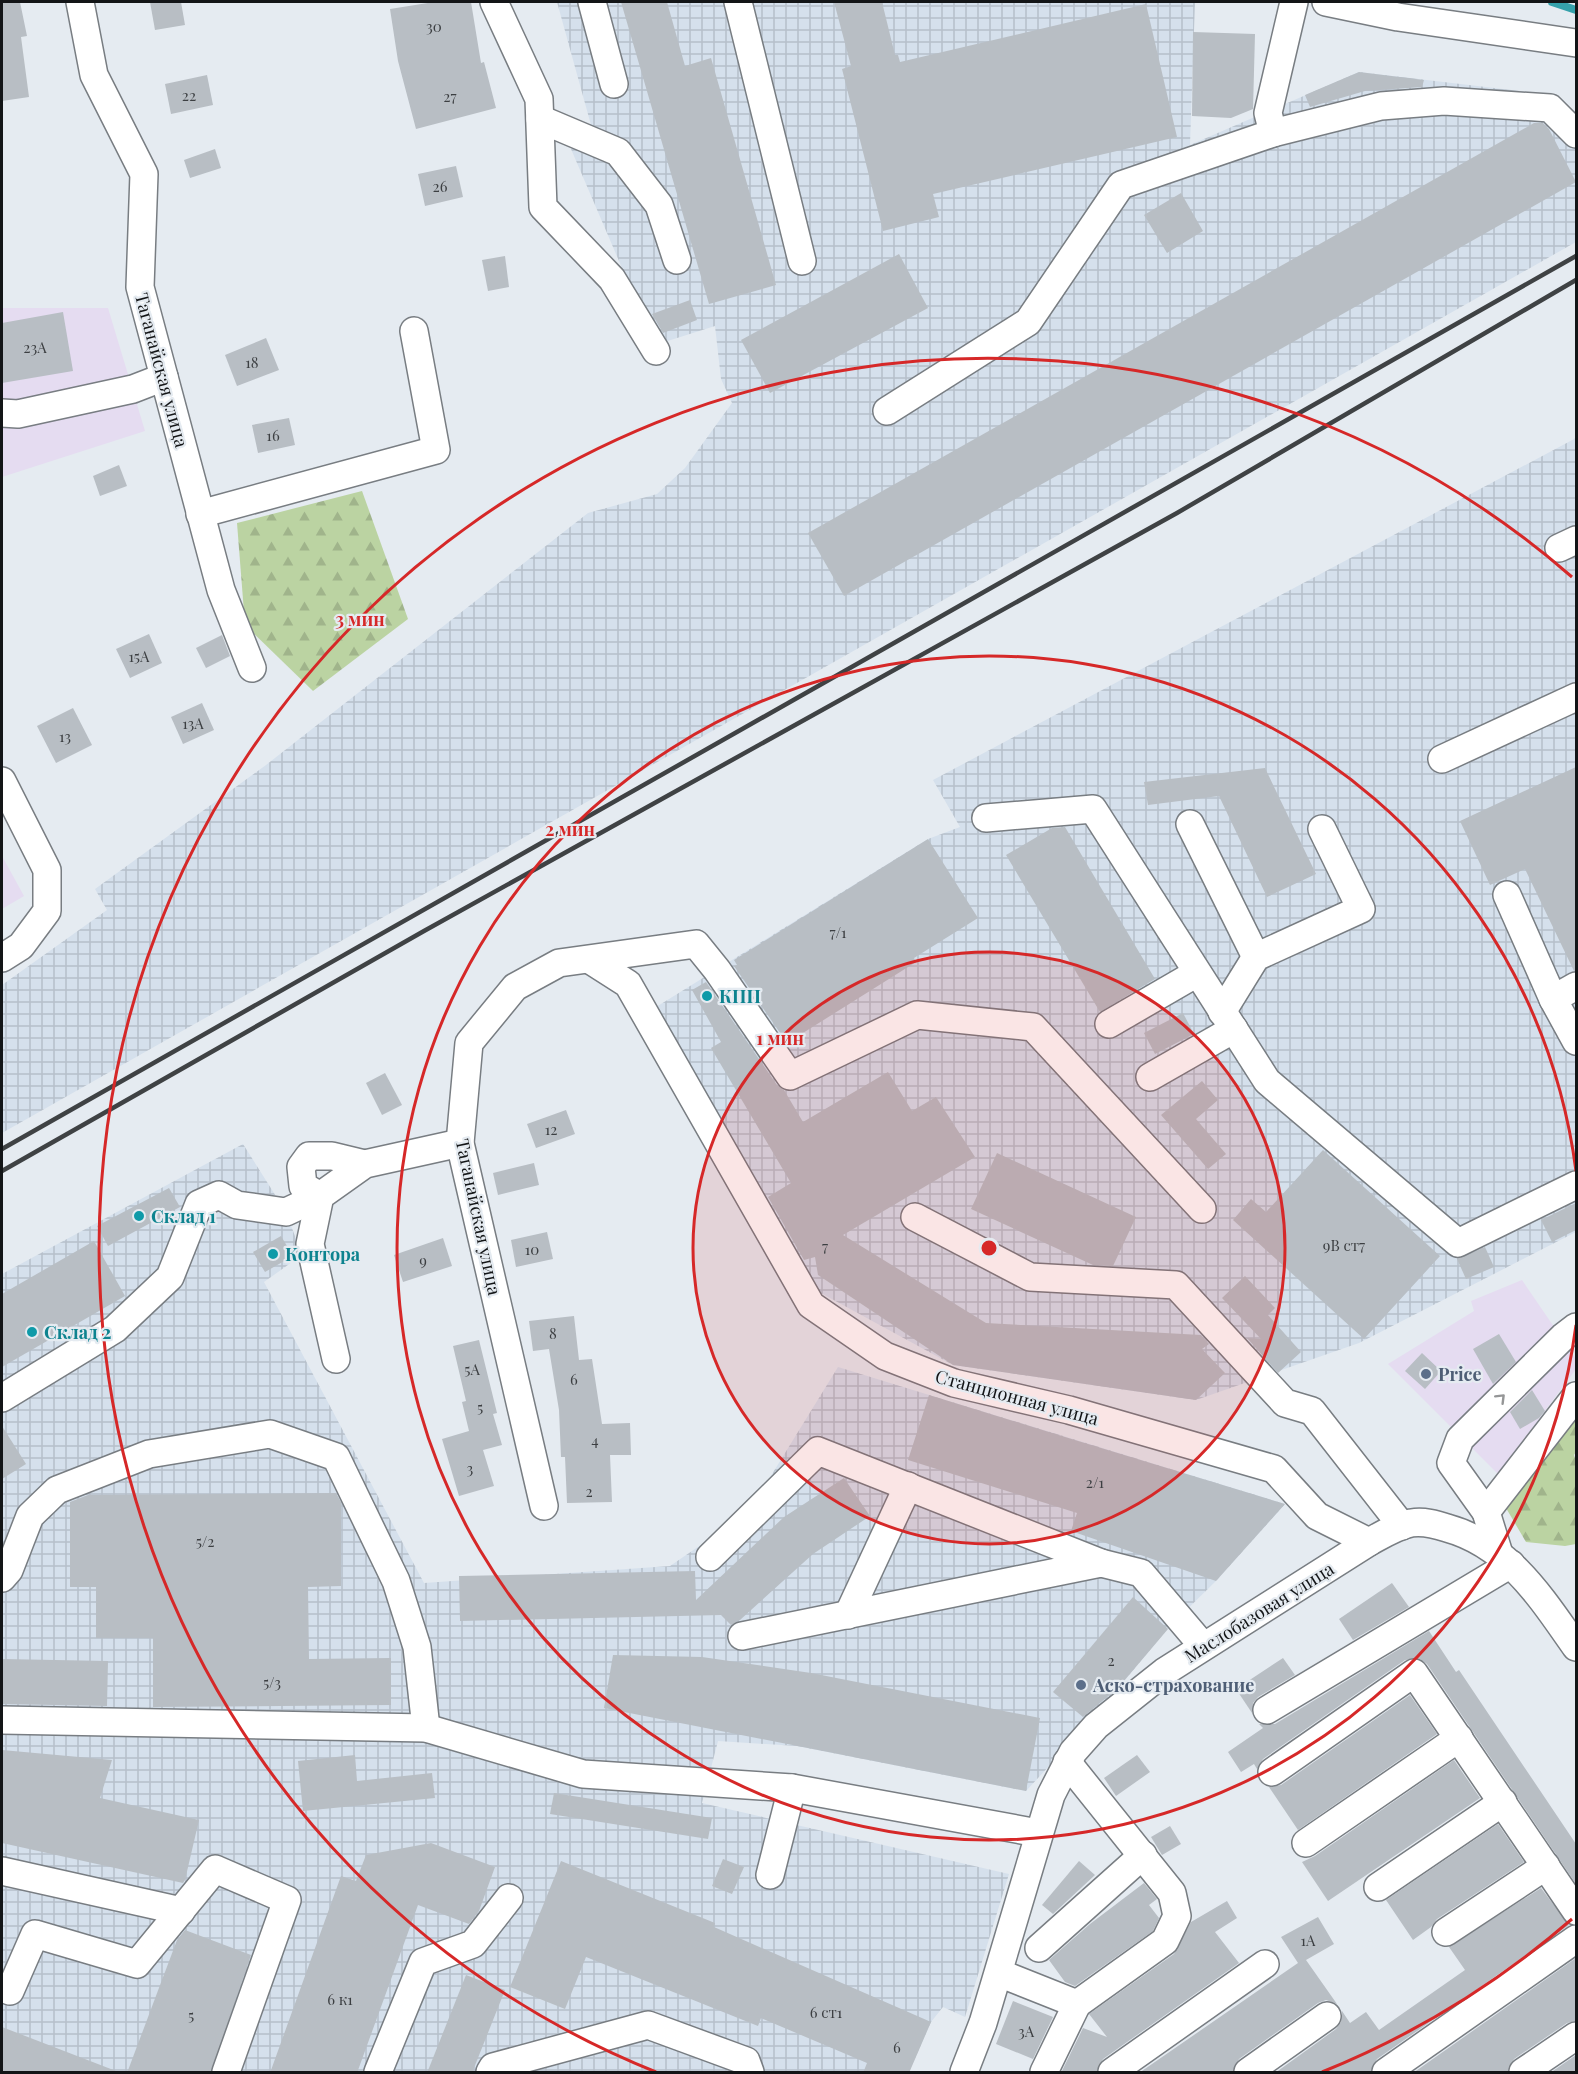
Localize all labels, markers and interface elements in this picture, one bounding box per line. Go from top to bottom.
house number: 30 [426,16,442,36]
house number: 22 [182,85,196,105]
house number: 27 [443,86,457,106]
house number: 26 [433,176,448,196]
street label: Таганайская улица [130,290,194,450]
house number: 23А [23,337,47,357]
house number: 18 [245,352,259,372]
house number: 16 [266,425,280,445]
text: 3 мин [335,607,385,631]
house number: 15А [128,646,150,666]
house number: 13А [182,713,204,733]
house number: 13 [59,726,71,746]
text: 2 мин [545,817,596,841]
house number: 7/1 [829,922,847,942]
place label: КПП [719,984,761,1008]
marker: КПП [700,989,714,1003]
text: 1 мин [756,1026,804,1050]
house number: 12 [545,1119,557,1139]
street label: Таганайская улица [451,1137,507,1297]
place label: Склад 1 [151,1204,216,1228]
marker: Склад 1 [132,1209,146,1223]
house number: 9В ст7 [1323,1235,1365,1255]
house number: 7 [822,1236,828,1256]
centre of rings [979,1238,999,1258]
house number: 10 [525,1239,539,1259]
place label: Контора [285,1242,361,1266]
marker: Контора [266,1247,280,1261]
house number: 9 [419,1250,427,1270]
place label: Склад 2 [44,1320,111,1344]
house number: 8 [549,1323,557,1343]
marker: Склад 2 [25,1325,39,1339]
house number: 5А [464,1359,480,1379]
place label: Price [1438,1362,1482,1386]
street label: Станционная улица [933,1364,1101,1430]
marker: Price [1419,1367,1433,1381]
house number: 6 [570,1369,578,1389]
one-way arrow [1494,1394,1505,1405]
house number: 5 [477,1397,483,1417]
house number: 4 [591,1430,599,1450]
house number: 3 [467,1458,474,1478]
house number: 2/1 [1086,1472,1105,1492]
house number: 2 [585,1481,593,1501]
house number: 5/2 [196,1531,214,1551]
street label: Маслобазовая улица [1180,1556,1338,1668]
house number: 2 [1107,1650,1115,1670]
house number: 5/3 [263,1672,281,1692]
place label: Аско-страхование [1092,1673,1254,1697]
marker: Аско-страхование [1074,1678,1088,1692]
house number: 1А [1300,1930,1316,1950]
house number: 6 к1 [327,1989,353,2009]
house number: 6 ст1 [810,2002,843,2022]
house number: 5 [188,2005,194,2025]
house number: 3А [1018,2021,1035,2041]
house number: 6 [893,2037,901,2057]

